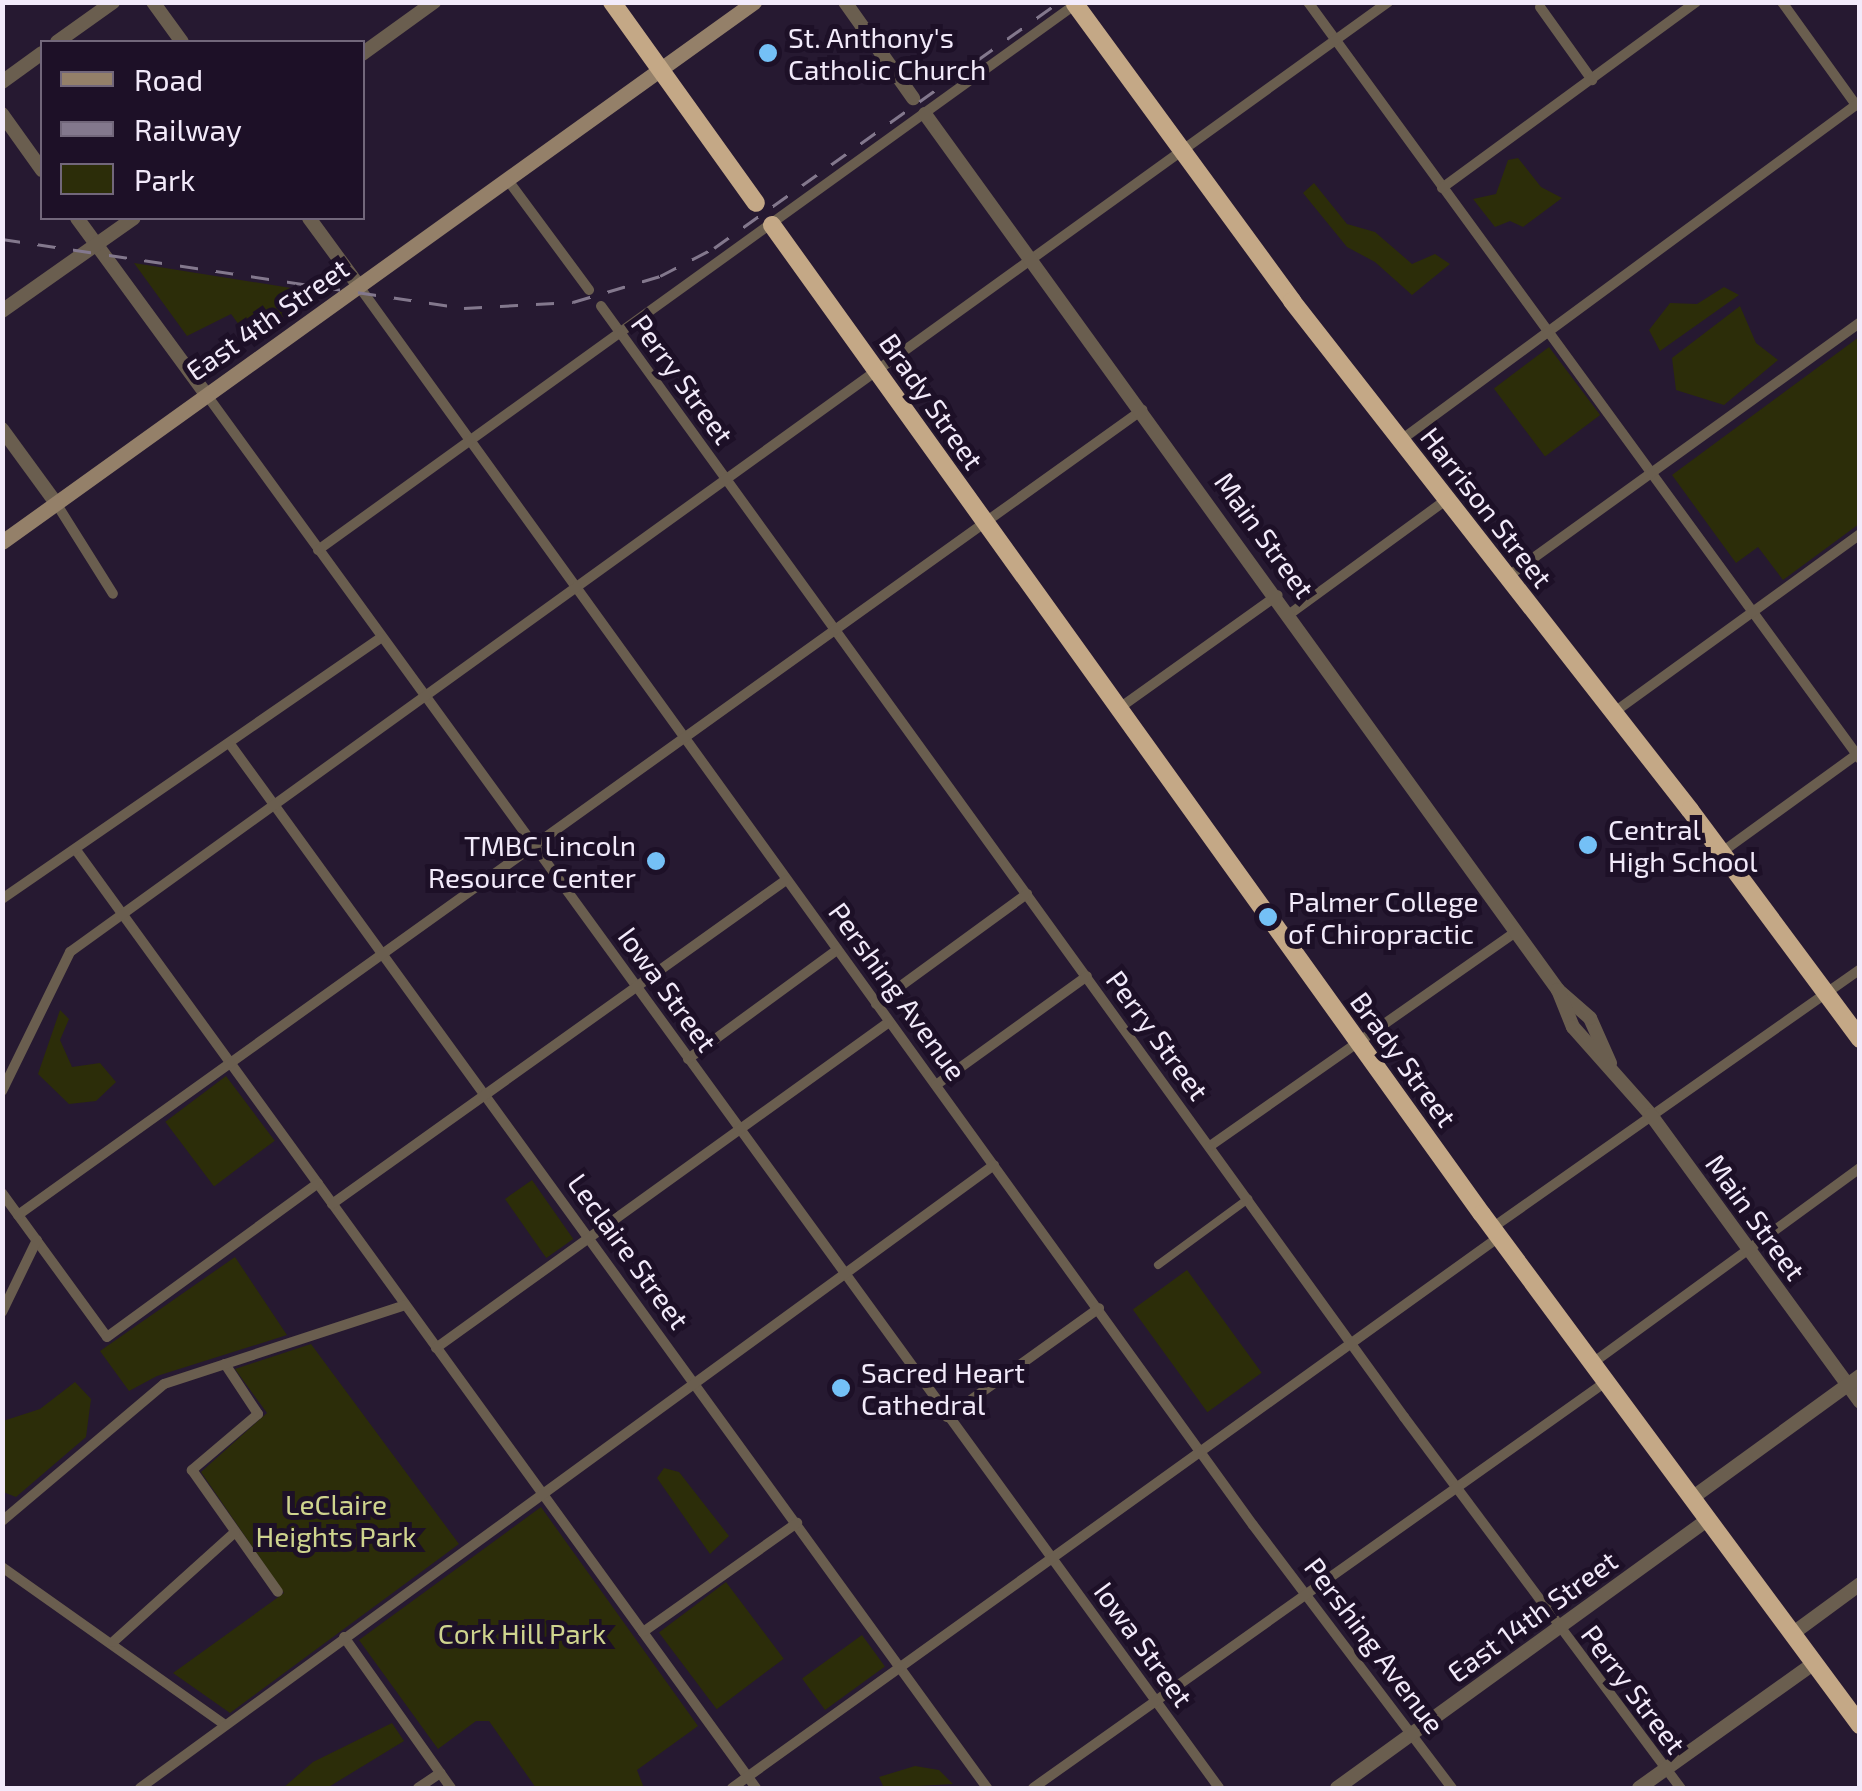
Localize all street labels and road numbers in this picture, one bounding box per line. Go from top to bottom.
street label: East 4th Street [179,251,355,387]
street label: Perry Street [625,307,741,451]
street label: Brady Street [873,326,991,476]
street label: Harrison Street [1414,420,1560,594]
street label: Main Street [1208,466,1322,604]
street label: Pershing Avenue [822,895,974,1087]
street label: Iowa Street [612,920,724,1058]
street label: Perry Street [1100,963,1216,1107]
street label: Brady Street [1344,985,1464,1133]
street label: Main Street [1699,1148,1813,1286]
street label: Leclaire Street [561,1167,697,1335]
street label: East 14th Street [1441,1543,1623,1689]
street label: Pershing Avenue [1298,1550,1452,1740]
street label: Iowa Street [1088,1575,1200,1713]
street label: Perry Street [1575,1618,1693,1760]

